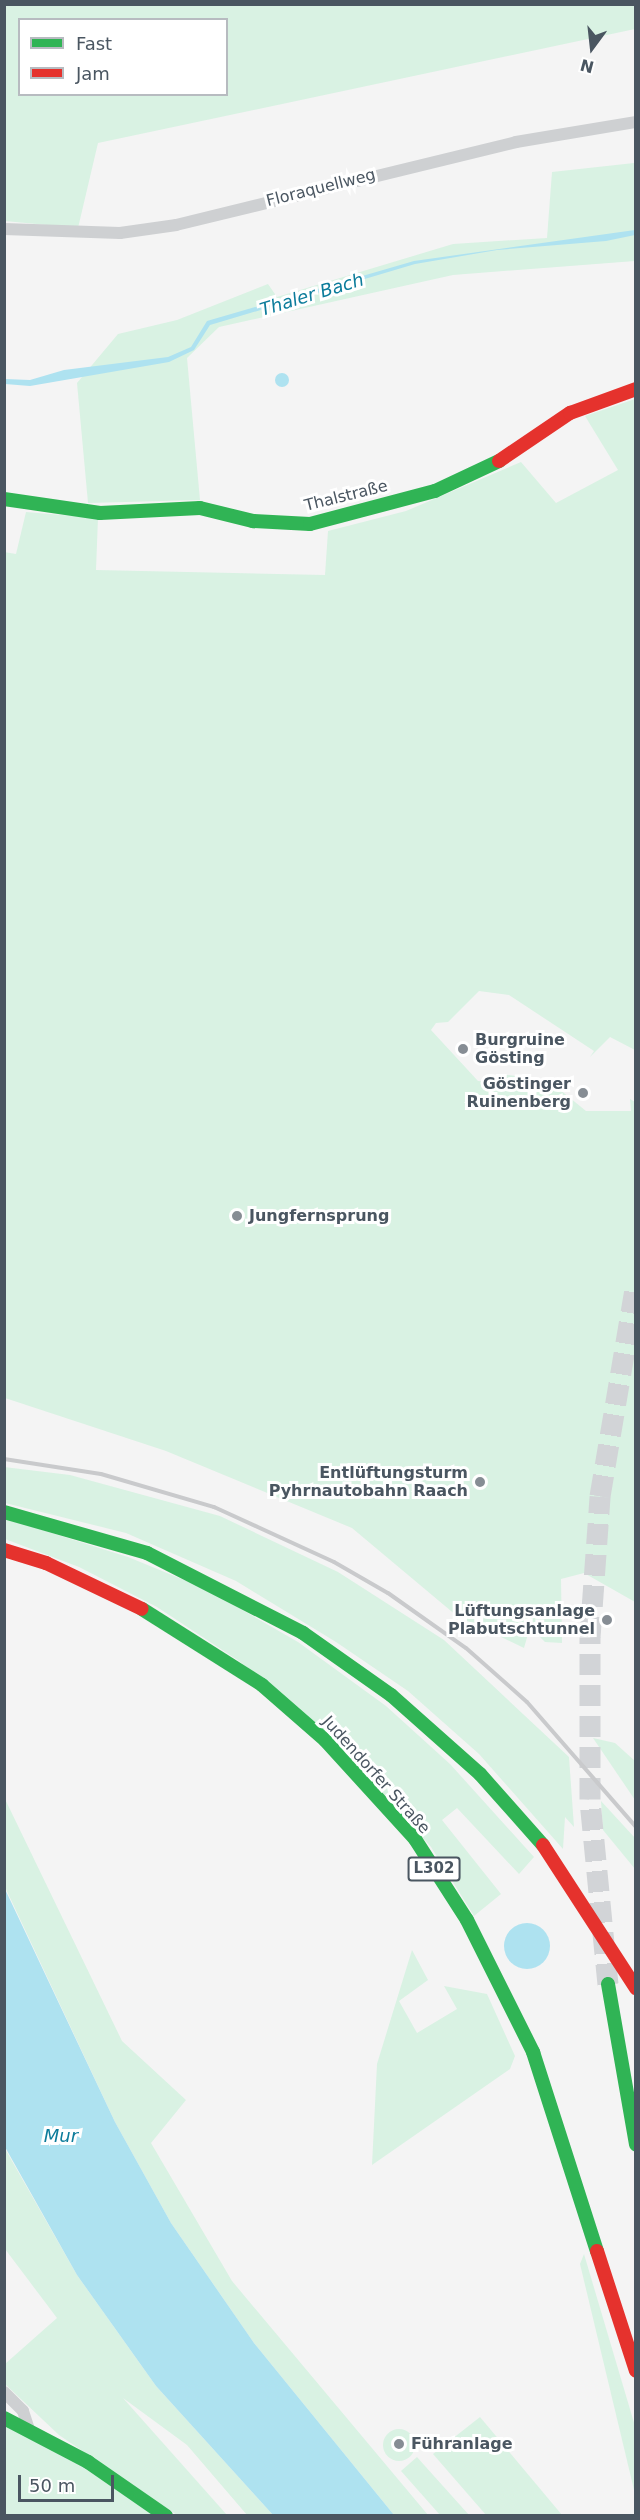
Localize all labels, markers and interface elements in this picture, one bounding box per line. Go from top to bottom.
legend [18,18,228,96]
north arrow [562,18,622,78]
text: Fast [76,33,112,54]
text: N [578,55,596,77]
text: Jam [76,63,110,84]
street label: Floraquellweg [264,165,378,211]
water label: Thaler Bach [258,269,366,321]
street label: Thalstraße [302,476,390,516]
place label: Burgruine Gösting [475,1030,565,1068]
marker: Burgruine Gösting [456,1042,470,1056]
place label: Göstinger Ruinenberg [467,1074,571,1112]
marker: Göstinger Ruinenberg [576,1086,590,1100]
place label: Jungfernsprung [249,1206,389,1226]
marker: Jungfernsprung [230,1209,244,1223]
place label: Entlüftungsturm Pyhrnautobahn Raach [269,1463,468,1501]
marker: Entlüftungsturm Pyhrnautobahn Raach [473,1475,487,1489]
place label: Lüftungsanlage Plabutschtunnel [448,1601,595,1639]
marker: Lüftungsanlage Plabutschtunnel [600,1613,614,1627]
street label: Judendorfer Straße [318,1712,434,1838]
road number: L302 [407,1857,461,1881]
water label: Mur [44,2125,78,2147]
place label: Führanlage [411,2434,513,2454]
marker: Führanlage [392,2437,406,2451]
scale bar [21,2463,117,2501]
text: 50 m [29,2475,75,2496]

